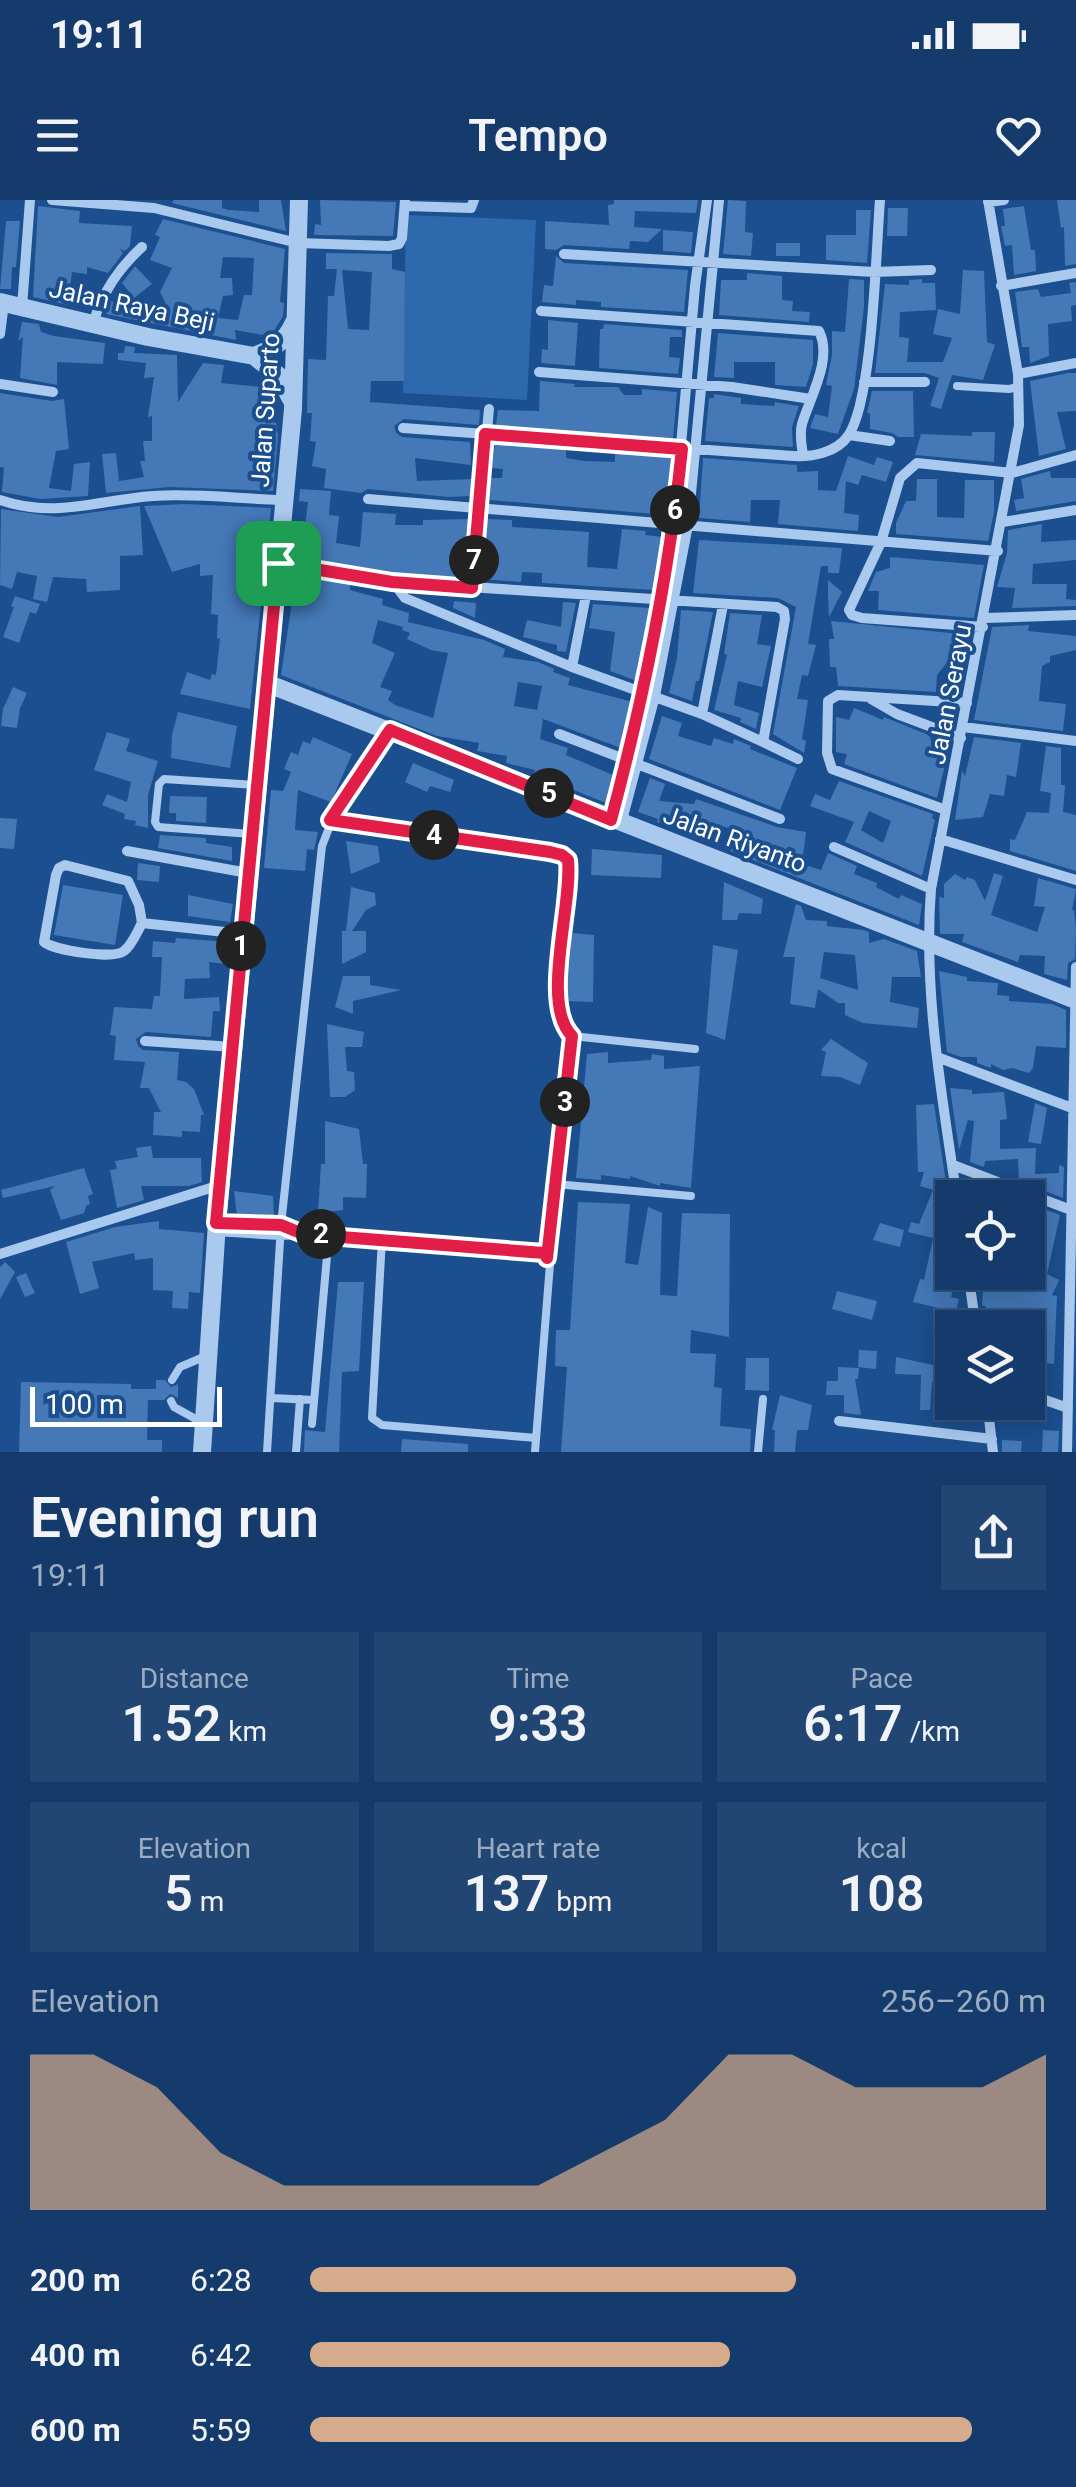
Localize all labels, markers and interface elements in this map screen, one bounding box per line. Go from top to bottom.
text: 19:11 [50,13,148,57]
icon: menu [30,108,85,163]
icon: heart [991,108,1046,163]
text: Tempo [468,109,608,162]
street label: Jalan Raya Beji [47,274,217,337]
street label: Jalan Suparto [246,332,285,488]
pin: 6 [650,485,700,535]
text: 6 [667,493,683,526]
pin [236,521,321,606]
pin: 7 [449,535,499,585]
icon: arrive [251,536,306,591]
text: 7 [466,543,482,576]
street label: Jalan Serayu [922,622,977,767]
pin: 5 [524,768,574,818]
text: 5 [541,776,557,809]
street label: Jalan Riyanto [659,800,810,879]
pin: 4 [409,810,459,860]
text: 4 [426,818,442,851]
pin: 1 [216,921,266,971]
text: 1 [233,929,249,962]
pin: 3 [540,1077,590,1127]
text: 3 [557,1085,573,1118]
map controls [935,1180,1045,1420]
button: locate [935,1180,1045,1290]
pin: 2 [296,1209,346,1259]
text: 2 [313,1217,329,1250]
button: layers [935,1310,1045,1420]
scale bar [30,1382,222,1426]
text: 100 m [45,1388,124,1421]
button: share [941,1485,1046,1590]
text: Evening run [30,1486,319,1550]
text: 19:11 [30,1556,110,1594]
text: Distance [140,1662,249,1695]
text: Time [507,1662,569,1695]
text: Pace [851,1662,913,1695]
text: 1.52 [122,1695,221,1753]
text: 9:33 [488,1695,588,1753]
text: 6:17 [803,1695,903,1753]
text: km [221,1715,267,1748]
text: /km [903,1715,960,1748]
text: Elevation [138,1832,251,1865]
text: Heart rate [476,1832,600,1865]
text: kcal [856,1832,907,1865]
text: 5 [164,1865,193,1923]
text: 137 [464,1865,549,1923]
text: 108 [839,1865,925,1923]
text: m [193,1885,224,1918]
text: bpm [549,1885,612,1918]
text: Elevation [30,1982,160,2020]
text: 256–260 m [881,1982,1046,2020]
text: 200 m [30,2261,121,2299]
text: 6:28 [190,2261,252,2299]
text: 400 m [30,2336,121,2374]
text: 6:42 [190,2336,252,2374]
text: 600 m [30,2411,121,2449]
text: 5:59 [190,2411,252,2449]

